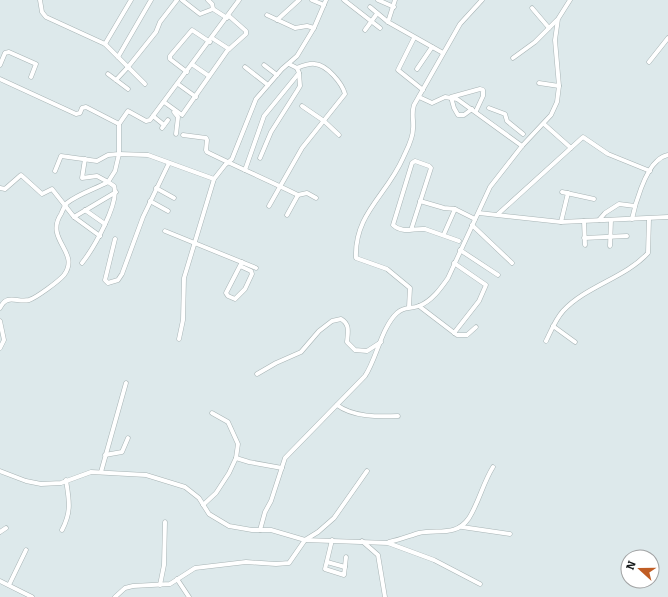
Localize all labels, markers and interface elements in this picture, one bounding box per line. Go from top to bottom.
north arrow [620,549,660,589]
text: N [624,559,639,572]

